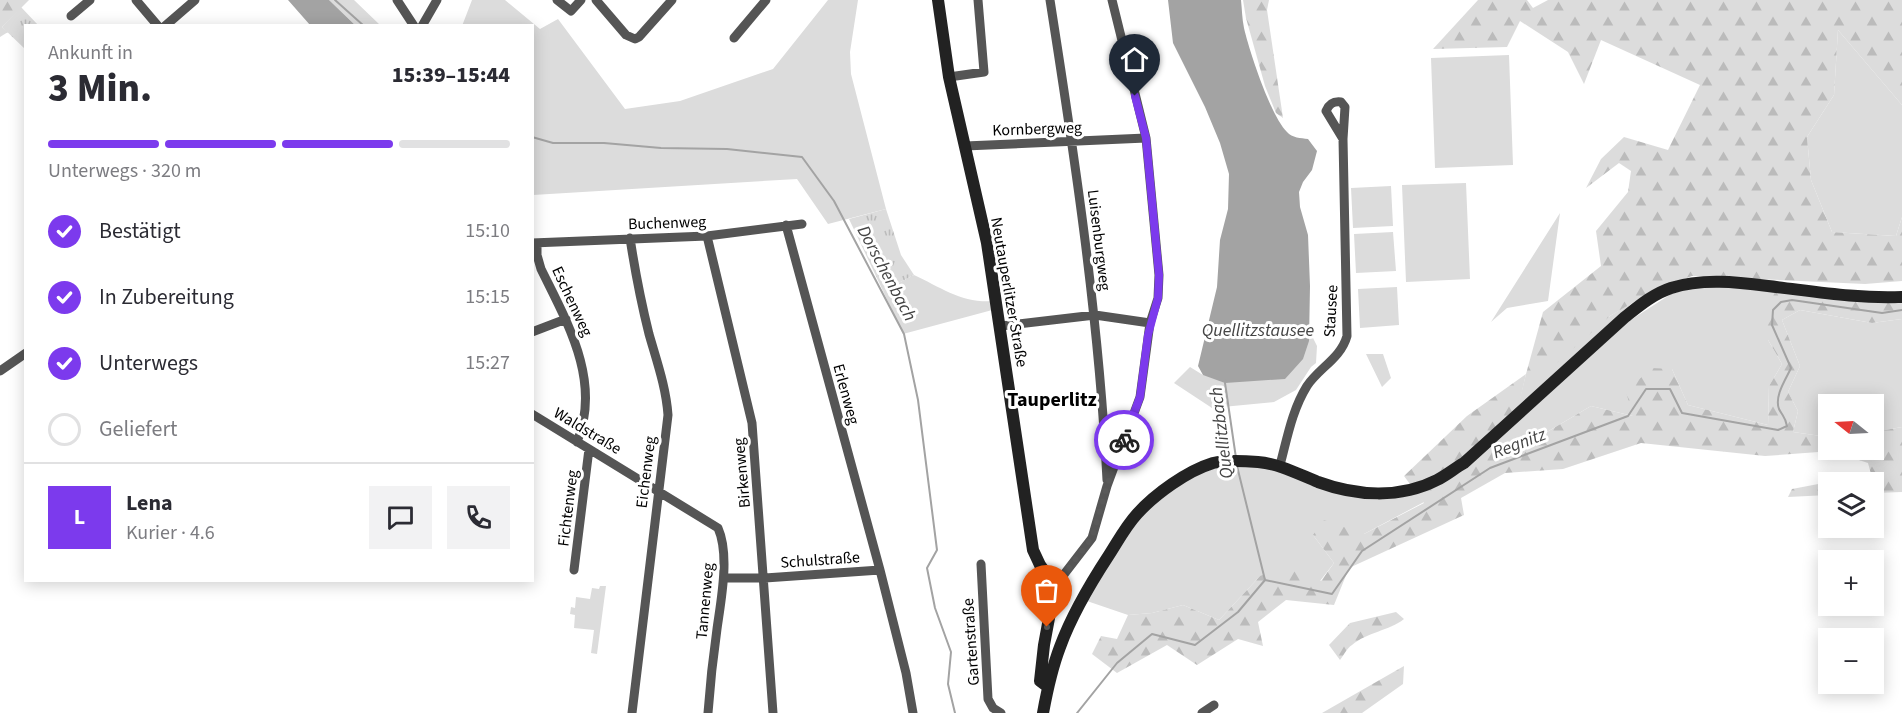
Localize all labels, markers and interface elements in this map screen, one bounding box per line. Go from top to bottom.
pin [1109,34,1160,96]
text: Ankunft in [48,39,133,67]
icon: home [1118,43,1151,76]
text: 15:39–15:44 [392,59,510,91]
text: 3 Min. [48,61,152,117]
street label: Kornbergweg [992,116,1082,142]
text: Unterwegs · 320 m [48,157,201,185]
street label: Luisenburgweg [1082,188,1116,292]
street label: Buchenweg [628,211,706,235]
icon: check [48,215,81,248]
text: Bestätigt [99,215,181,247]
street label: Neutauperlitzer Straße [985,215,1033,369]
text: 15:10 [465,217,510,245]
water label: Dorschenbach [851,221,922,326]
street label: Eschenweg [546,263,598,340]
icon: check [48,281,81,314]
text: In Zubereitung [99,281,234,313]
text: 15:15 [465,283,510,311]
street label: Stausee [1319,284,1343,338]
water label: Quellitzstausee [1202,318,1314,343]
icon: check [48,347,81,380]
text: Unterwegs [99,347,198,379]
text: 15:27 [465,349,510,377]
street label: Erlenweg [827,361,865,427]
district label: Tauperlitz [1007,386,1097,414]
water label: Quellitzbach [1203,386,1240,480]
north arrow [1818,394,1884,460]
map controls [1818,394,1884,694]
street label: Waldstraße [549,402,626,460]
courier [1094,410,1154,470]
text: Geliefert [99,413,178,445]
water label: Regnitz [1489,422,1550,465]
icon: bike [1108,424,1141,457]
street label: Eichenweg [631,435,661,509]
street label: Birkenweg [728,437,756,509]
street label: Fichtenweg [552,469,584,548]
button: layers [1818,472,1884,538]
button: chat [369,486,432,549]
button: phone [447,486,510,549]
text: Lena [126,487,173,519]
text: L [74,501,85,533]
text: Kurier · 4.6 [126,519,215,547]
street label: Schulstraße [780,546,861,574]
button: + [1818,550,1884,616]
street label: Tannenweg [691,562,719,640]
pin [1021,565,1072,627]
icon: bag [1030,574,1063,607]
street label: Gartenstraße [957,597,985,686]
button: − [1818,628,1884,694]

